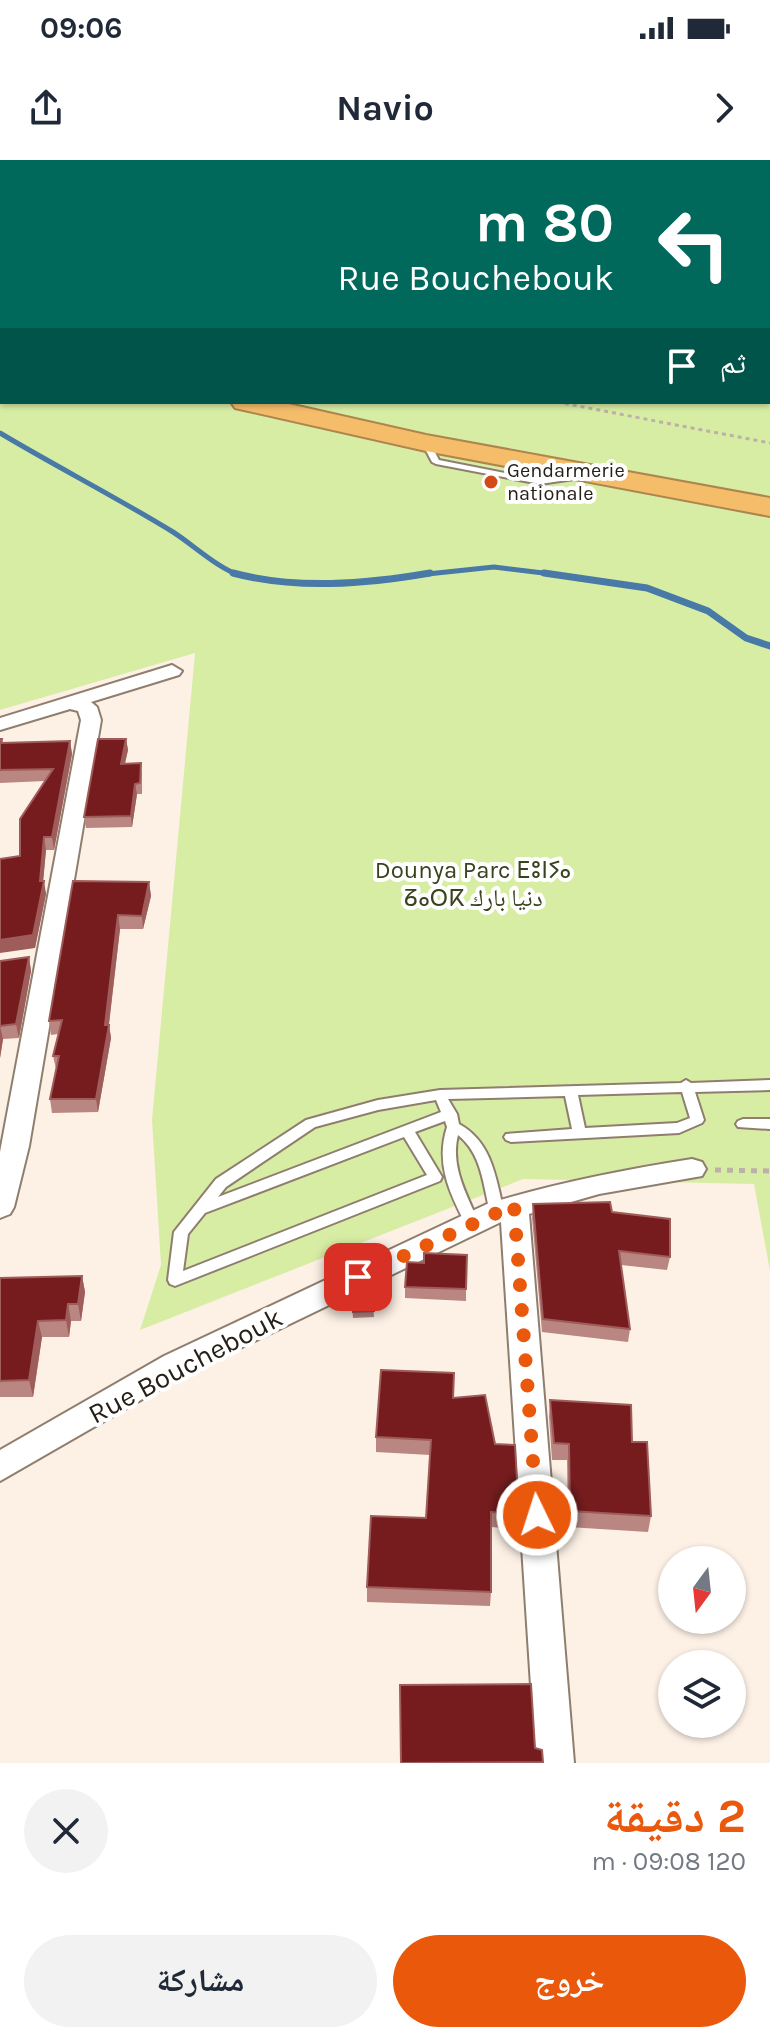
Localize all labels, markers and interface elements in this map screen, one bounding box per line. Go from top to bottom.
text: 09:06 [40,10,123,46]
icon: share [24,86,68,130]
icon: forward [702,86,746,130]
text: Navio [336,87,434,129]
text: 80 m [475,190,614,255]
icon: left [642,192,746,296]
text: Rue Bouchebouk [337,257,614,299]
icon: arrive [660,344,704,388]
text: ثم [720,345,746,381]
place label: Gendarmerie nationale [507,459,625,505]
marker: Gendarmerie nationale [482,473,500,491]
park label: Dounya Parc ⴹⵓⵏⵢⴰ ⵒⴰⵔⴽ دنيا بارك [375,856,571,912]
pin [324,1243,392,1311]
icon: arrive [336,1255,380,1299]
street label: Rue Bouchebouk [83,1300,288,1431]
position arrow [495,1473,579,1557]
north arrow [658,1546,746,1634]
map controls [658,1546,746,1738]
button: layers [658,1650,746,1738]
text: 2 دقيقة [604,1788,746,1844]
button: close [24,1789,108,1873]
text: 120 m · 09:08 [591,1846,746,1877]
button: مشاركة [24,1935,377,2027]
button: خروج [393,1935,746,2027]

